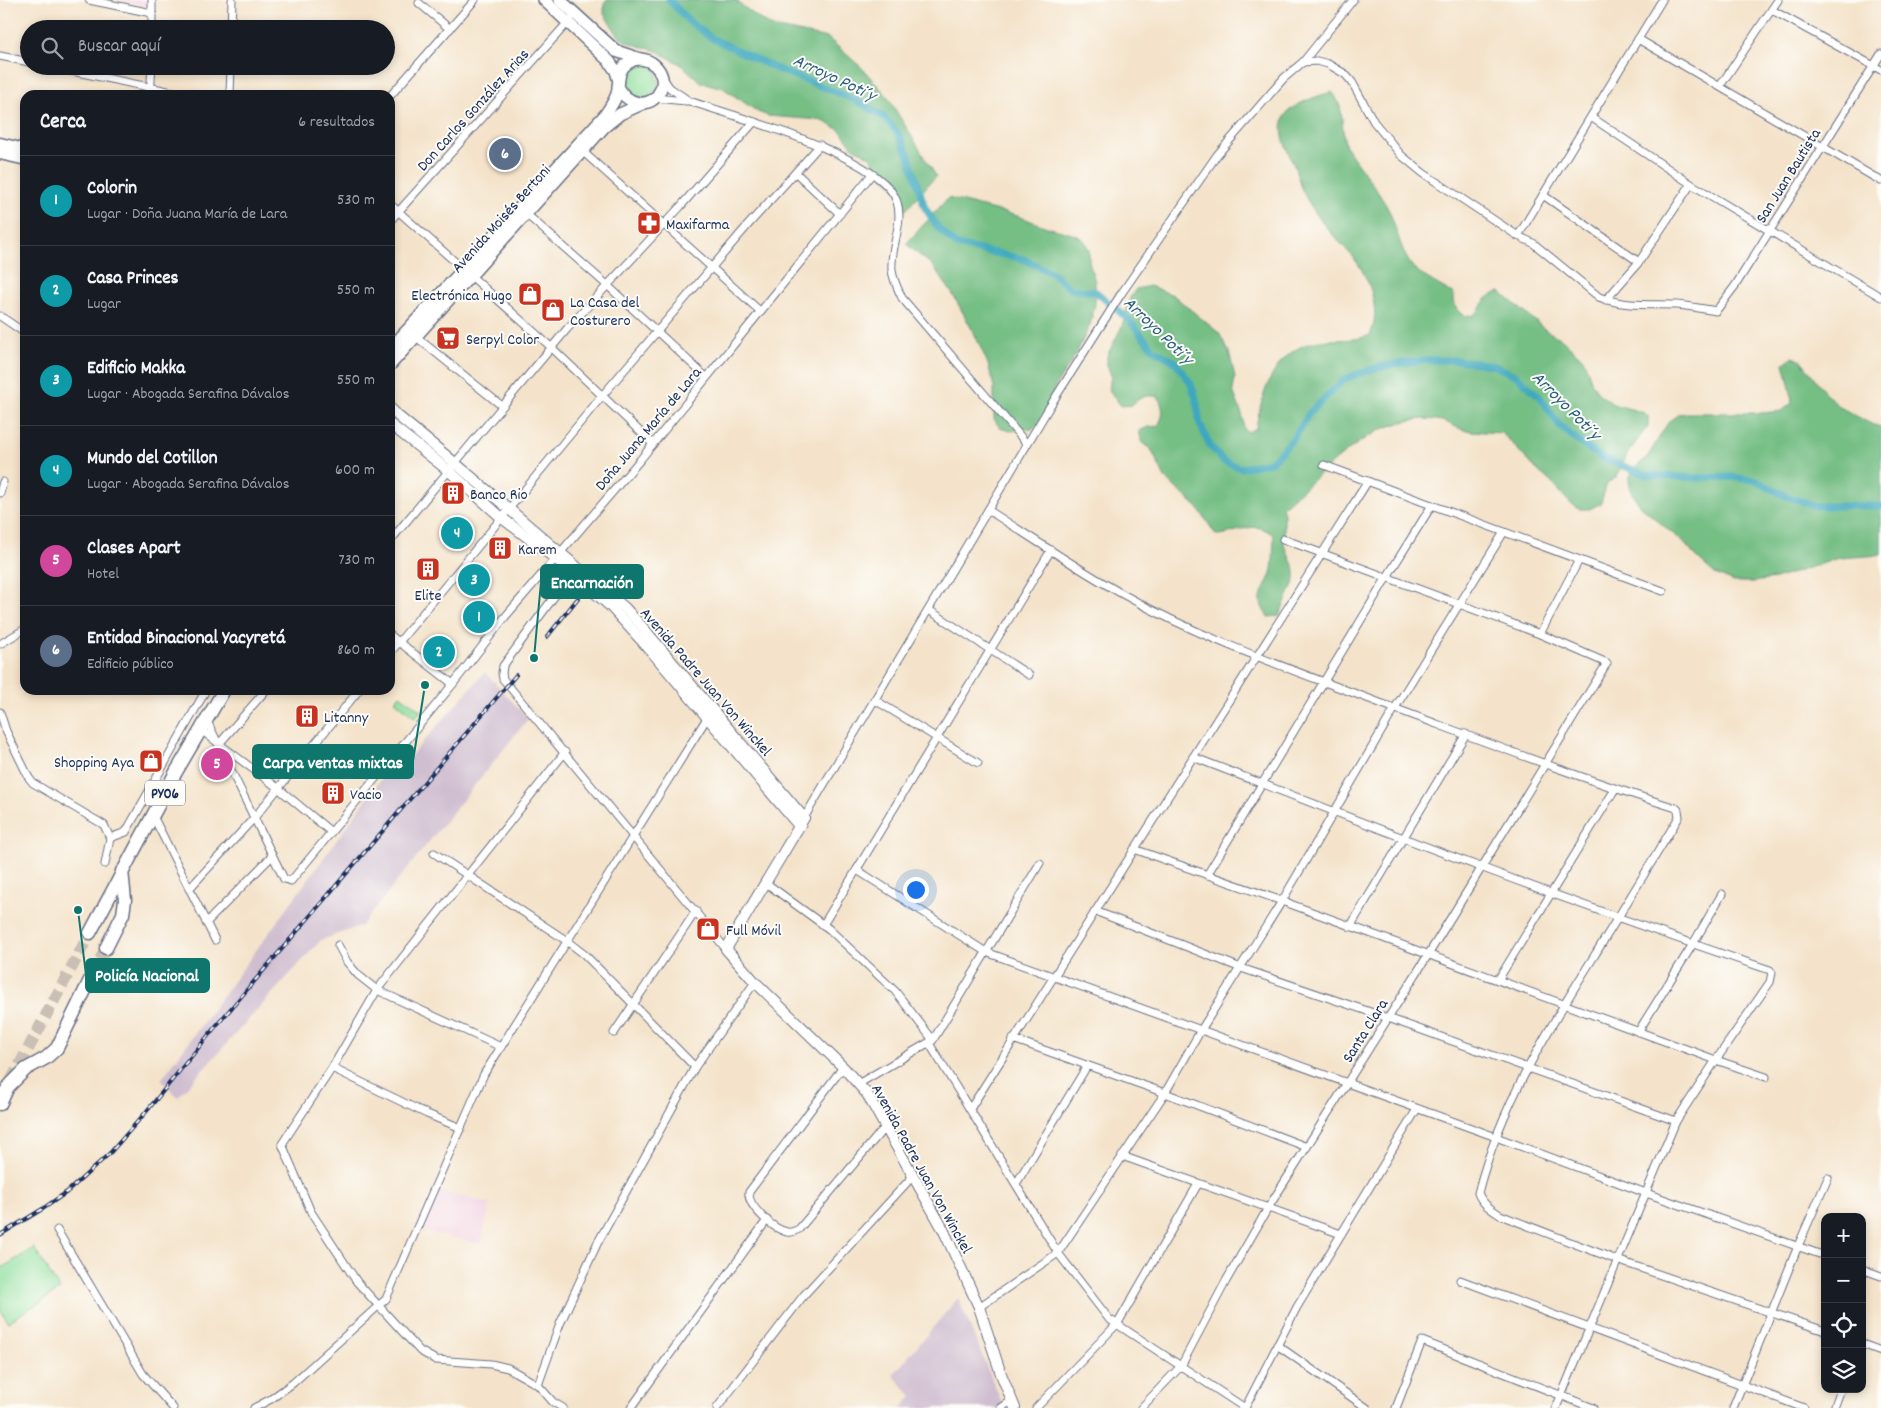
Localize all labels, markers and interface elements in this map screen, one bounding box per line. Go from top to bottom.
search box [20,20,395,75]
icon: search [38,34,66,62]
text: Buscar aquí [78,34,160,61]
street label: Don Carlos González Arias [412,44,536,177]
water label: Arroyo Poti´y [789,49,882,110]
text: Cerca [40,108,86,138]
text: 6 resultados [298,111,375,134]
street label: San Juan Bautista [1751,124,1828,228]
pin: 6 [489,135,521,173]
street label: Avenida Moisés Bertoni [447,160,557,279]
text: Colorin [87,176,137,203]
text: 1 [54,189,58,212]
text: 530 m [337,189,375,212]
text: Lugar · Doña Juana María de Lara [87,203,287,226]
pharmacy icon: Maxifarma [636,210,662,236]
place label: Maxifarma [666,214,730,237]
text: Casa Princes [87,266,179,293]
text: 2 [53,279,60,302]
text: 550 m [337,279,375,302]
shop icon: Electrónica Hugo [517,281,543,307]
place label: Electrónica Hugo [411,285,512,308]
place label: La Casa del Costurero [570,292,640,333]
water label: Arroyo Poti´y [1117,292,1200,373]
text: Lugar [87,293,121,316]
shop icon: La Casa del Costurero [540,297,566,323]
supermarket icon: Serpyl Color [435,325,461,351]
place label: Serpyl Color [466,329,539,352]
text: Edificio Makka [87,356,185,383]
street label: Doña Juana María de Lara [590,362,708,497]
water label: Arroyo Poti´y [1525,367,1607,449]
text: 3 [52,369,60,392]
text: 550 m [337,369,375,392]
text: Lugar · Abogada Serafina Dávalos [87,383,289,406]
text: Mundo del Cotillon [87,446,218,473]
text: 4 [53,459,59,482]
text: 600 m [335,459,375,482]
text: Lugar · Abogada Serafina Dávalos [87,473,289,496]
building icon: Banco Rio [440,480,466,506]
place label: Banco Rio [470,484,528,507]
pin: 4 [441,514,473,552]
building icon: Karem [487,535,513,561]
text: Clases Apart [87,536,181,563]
place label: Karem [518,539,557,562]
text: 5 [52,549,60,572]
text: 730 m [338,549,375,572]
building icon: Elite [415,556,441,582]
pin: 3 [458,561,490,599]
text: Hotel [87,563,119,586]
callout: Encarnación [541,565,643,598]
text: Encarnación [551,572,633,597]
place label: Elite [415,585,441,608]
pin: 1 [463,598,495,636]
street label: Avenida Padre Juan Von Winckel [634,603,777,762]
text: Entidad Binacional Yacyretá [87,626,285,653]
pin: 2 [423,633,455,671]
text: 6 [52,639,60,662]
text: 860 m [337,639,375,662]
text: Edificio público [87,653,174,676]
building icon: Litanny [294,703,320,729]
place label: Litanny [324,707,369,730]
pin: 5 [201,745,233,783]
callout: Carpa ventas mixtas [253,745,413,778]
shop icon: Shopping Aya [138,748,164,774]
place label: Shopping Aya [54,752,134,775]
text: Carpa ventas mixtas [263,752,404,777]
road number: PY06 [145,780,185,806]
building icon: Vacio [320,780,346,806]
place label: Vacio [350,784,382,807]
your location [903,877,929,903]
shop icon: Full Móvil [695,916,721,942]
place label: Full Móvil [726,920,781,943]
callout: Policía Nacional [86,959,209,992]
text: Policía Nacional [95,965,200,990]
street label: Santa Clara [1337,994,1395,1068]
street label: Avenida Padre Juan Von Winckel [864,1080,977,1258]
map controls [1821,1213,1866,1393]
button: + [1821,1213,1866,1258]
button: − [1821,1258,1866,1303]
button: locate [1821,1303,1866,1348]
button: layers [1821,1348,1866,1393]

